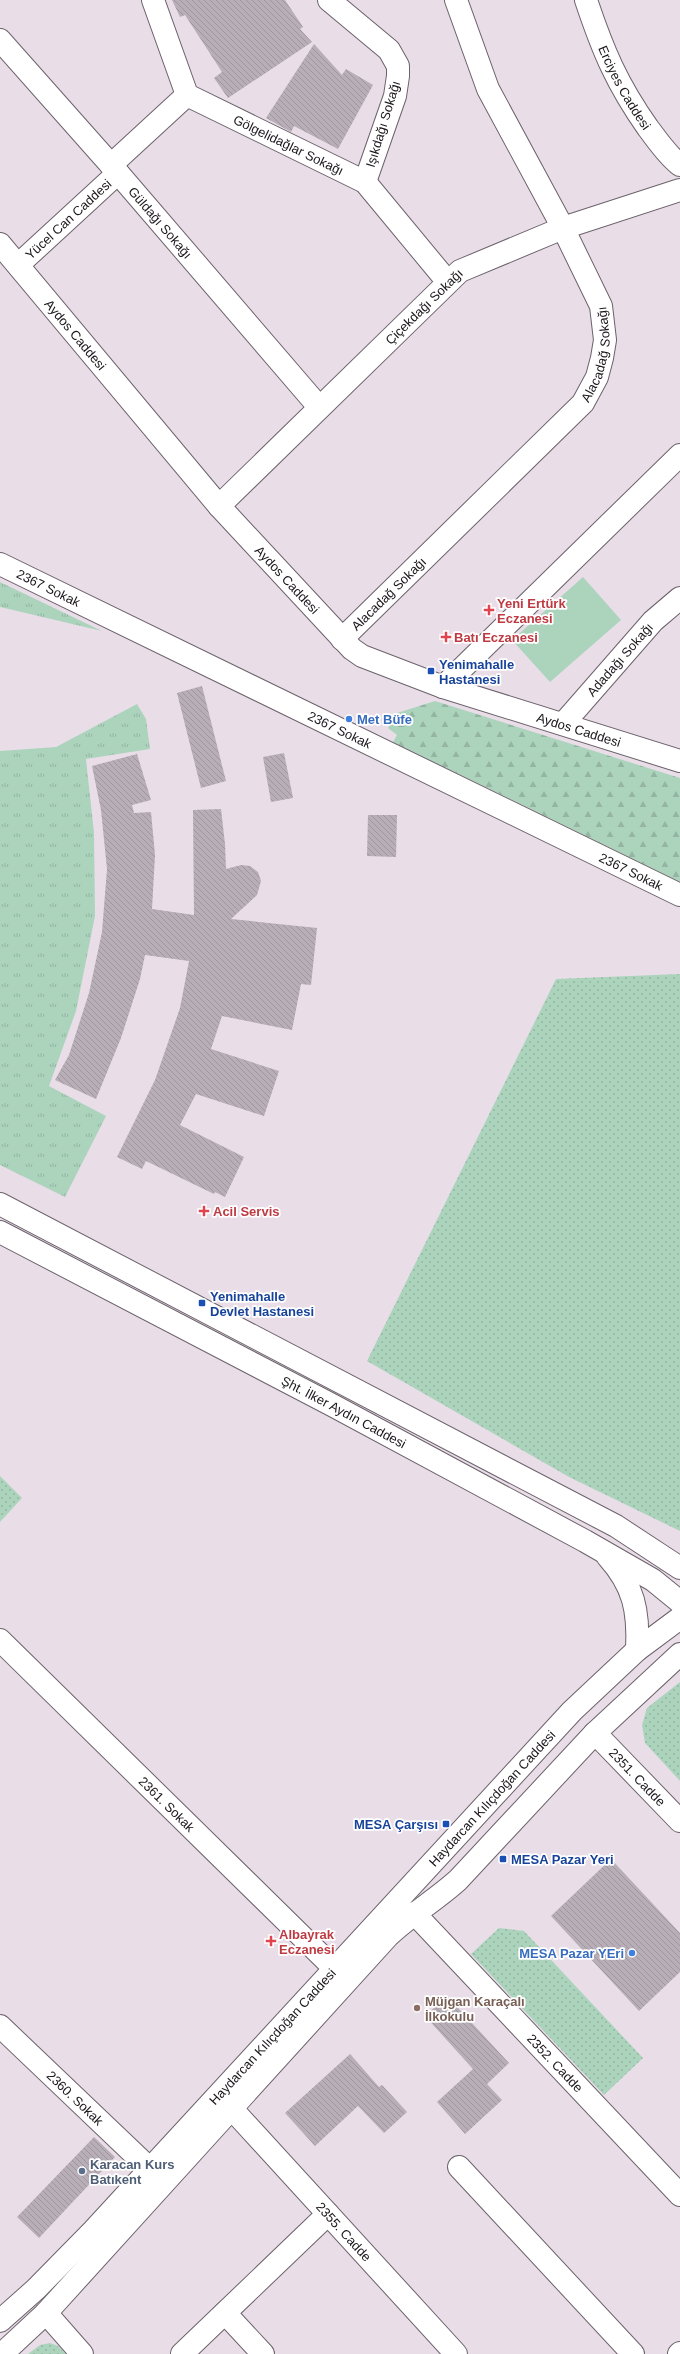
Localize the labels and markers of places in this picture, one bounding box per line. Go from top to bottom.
place label: Yeni Ertürk Eczanesi [497,596,566,626]
marker: Yeni Ertürk Eczanesi [484,605,494,615]
place label: Batı Eczanesi [454,630,538,645]
marker: Batı Eczanesi [441,632,451,642]
place label: Yenimahalle Hastanesi [439,657,514,687]
marker: Yenimahalle Hastanesi [426,666,436,676]
place label: Met Büfe [357,712,412,727]
marker: Met Büfe [344,714,354,724]
place label: Acil Servis [213,1204,280,1219]
marker: Acil Servis [198,1205,210,1217]
place label: Yenimahalle Devlet Hastanesi [210,1289,314,1319]
marker: Yenimahalle Devlet Hastanesi [197,1298,207,1308]
place label: MESA Çarşısı [354,1817,438,1832]
marker: MESA Çarşısı [441,1819,451,1829]
place label: MESA Pazar Yeri [511,1852,614,1867]
marker: MESA Pazar Yeri [498,1854,508,1864]
place label: Albayrak Eczanesi [279,1927,335,1957]
marker: Albayrak Eczanesi [266,1936,276,1946]
place label: MESA Pazar YEri [519,1946,624,1961]
marker: MESA Pazar YEri [627,1948,637,1958]
place label: Müjgan Karaçalı İlkokulu [425,1994,525,2024]
marker: Müjgan Karaçalı İlkokulu [412,2003,422,2013]
place label: Karacan Kurs Batıkent [90,2157,175,2187]
marker: Karacan Kurs Batıkent [77,2166,87,2176]

